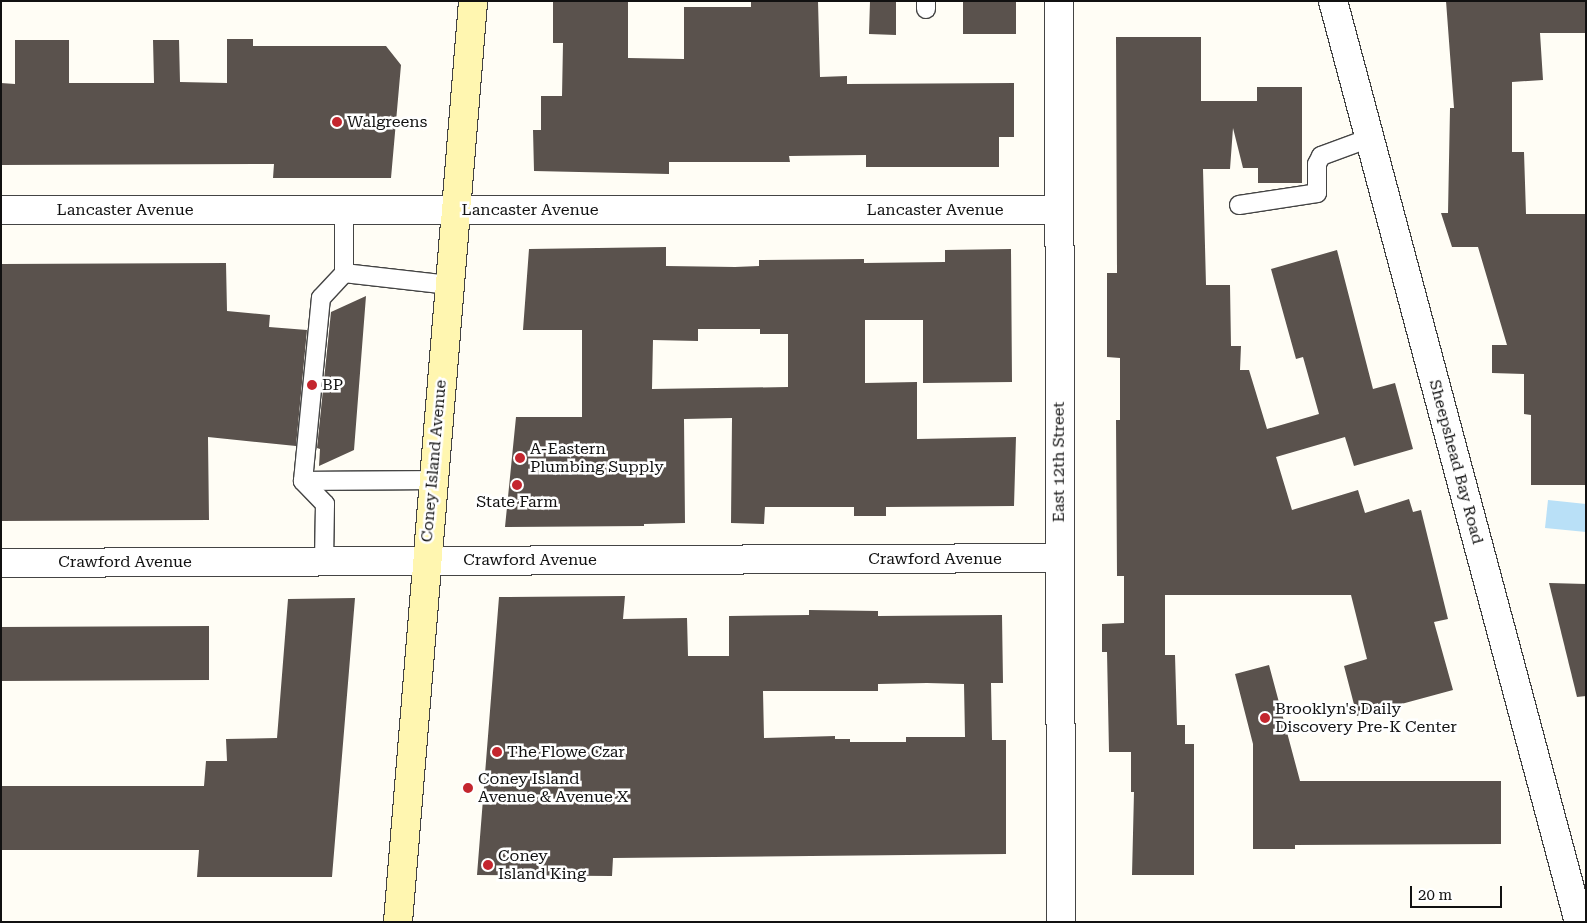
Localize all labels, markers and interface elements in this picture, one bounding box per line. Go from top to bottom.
place label: Walgreens [347,112,427,132]
marker: Walgreens [331,116,343,128]
street label: Lancaster Avenue [57,200,193,220]
street label: Lancaster Avenue [462,200,598,220]
street label: Lancaster Avenue [867,200,1003,220]
place label: BP [322,375,343,395]
street label: Sheepshead Bay Road [1425,378,1487,546]
marker: BP [306,379,318,391]
street label: Coney Island Avenue [417,379,451,543]
street label: East 12th Street [1049,402,1069,522]
place label: A-Eastern Plumbing Supply [530,439,664,477]
marker: A-Eastern Plumbing Supply [514,452,526,464]
marker: State Farm [511,479,523,491]
place label: State Farm [476,492,558,512]
street label: Crawford Avenue [868,549,1002,569]
street label: Crawford Avenue [463,550,597,570]
street label: Crawford Avenue [58,552,192,572]
place label: Brooklyn's Daily Discovery Pre-K Center [1275,699,1457,737]
marker: Brooklyn's Daily Discovery Pre-K Center [1259,712,1271,724]
place label: The Flowe Czar [507,742,625,762]
marker: The Flowe Czar [491,746,503,758]
place label: Coney Island Avenue & Avenue X [478,769,629,807]
marker: Coney Island Avenue & Avenue X [462,782,474,794]
place label: Coney Island King [498,846,586,884]
marker: Coney Island King [482,859,494,871]
scale bar [1412,876,1504,908]
text: 20 m [1418,886,1452,904]

